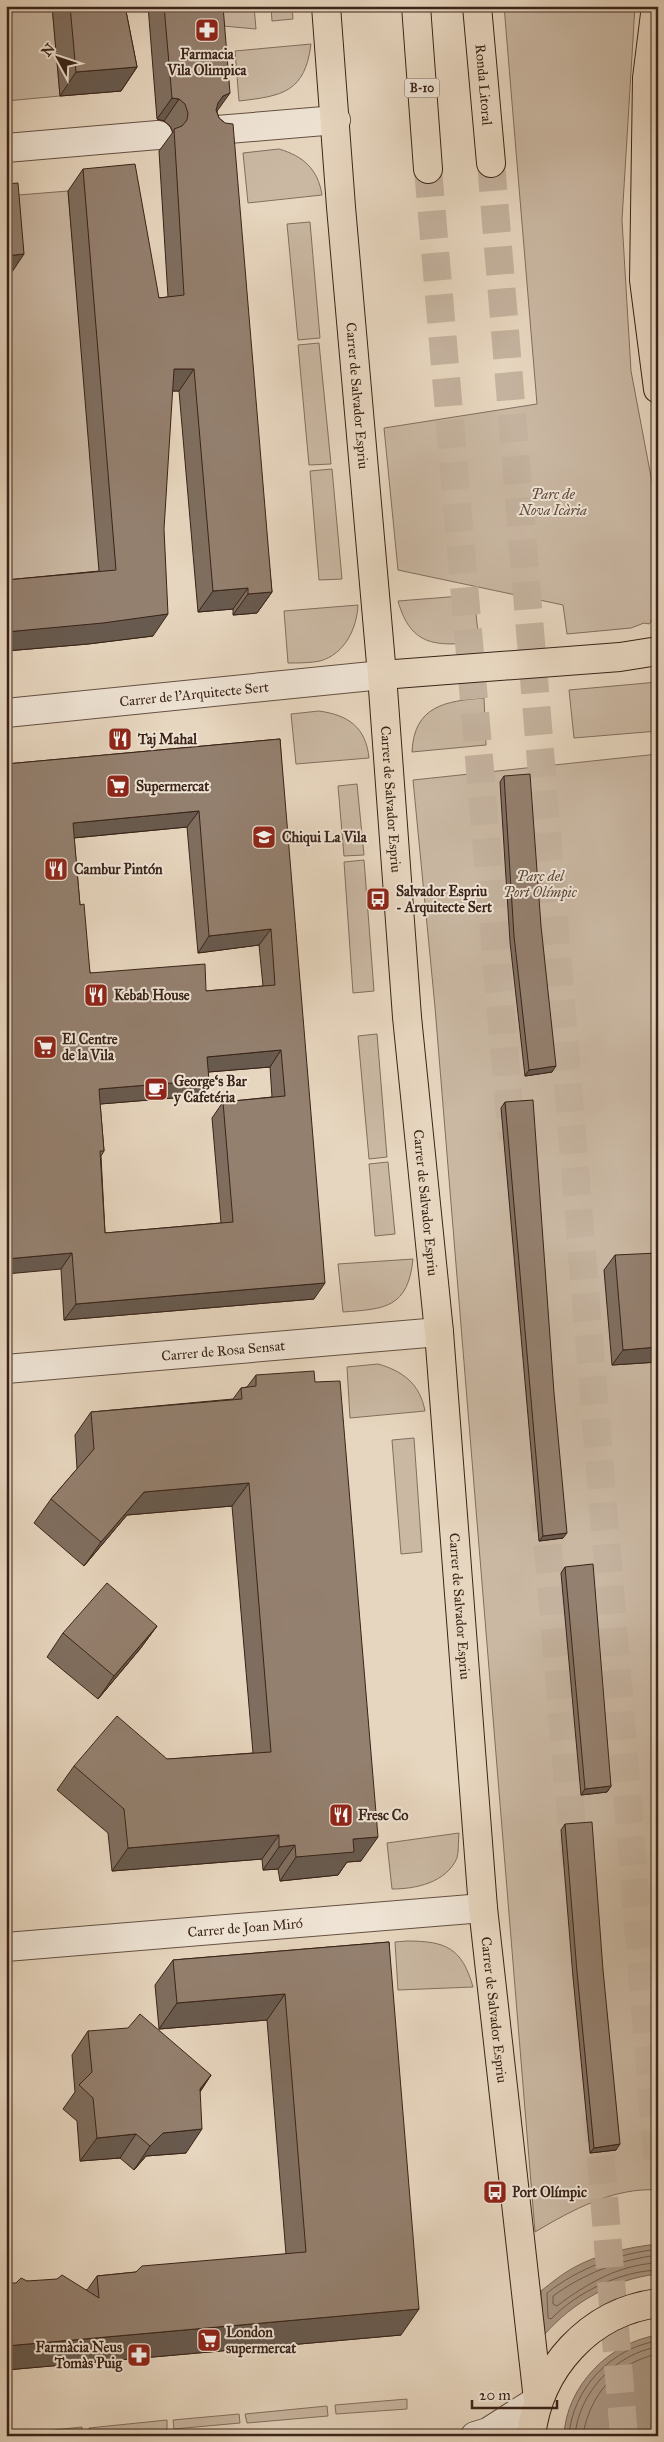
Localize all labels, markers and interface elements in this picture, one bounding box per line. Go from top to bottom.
pharmacy icon: Farmacia Vila Olimpica [194,17,220,43]
north arrow [32,32,82,82]
text: N [38,40,59,60]
street label: Ronda Litoral [472,43,496,126]
place label: Farmacia Vila Olimpica [167,46,248,80]
road number: B-10 [404,78,440,98]
street label: Carrer de Salvador Espriu [343,322,372,470]
park label: Parc de Nova Icària [518,486,587,519]
street label: Carrer de l'Arquitecte Sert [119,678,269,710]
street label: Carrer de Salvador Espriu [377,725,405,874]
restaurant icon: Taj Mahal [107,726,133,752]
place label: Taj Mahal [137,731,198,749]
supermarket icon: Supermercat [105,773,131,799]
place label: Supermercat [136,778,209,796]
school or university icon: Chiqui La Vila [251,824,277,850]
place label: Chiqui La Vila [282,829,368,847]
restaurant icon: Cambur Pintón [43,856,69,882]
place label: Cambur Pintón [74,861,163,878]
park label: Parc del Port Olímpic [503,868,578,902]
place label: Salvador Espriu - Arquitecte Sert [396,883,492,917]
bus stop icon: Salvador Espriu - Arquitecte Sert [365,886,391,912]
restaurant icon: Kebab House [83,982,109,1008]
place label: Kebab House [114,987,190,1004]
place label: El Centre de la Vila [62,1031,118,1064]
supermarket icon: El Centre de la Vila [32,1034,58,1060]
place label: George‘s Bar y Cafetéria [173,1073,248,1107]
cafe icon: George‘s Bar y Cafetéria [143,1076,169,1102]
street label: Carrer de Salvador Espriu [410,1129,442,1277]
street label: Carrer de Rosa Sensat [161,1337,286,1364]
street label: Carrer de Salvador Espriu [446,1532,474,1681]
restaurant icon: Fresc Co [328,1802,354,1828]
place label: Fresc Co [358,1807,409,1824]
street label: Carrer de Joan Miró [187,1914,303,1941]
street label: Carrer de Salvador Espriu [478,1936,511,2084]
bus stop icon: Port Olímpic [482,2179,508,2205]
place label: Port Olímpic [512,2184,587,2202]
place label: London supermercat [226,2324,296,2358]
supermarket icon: London supermercat [196,2327,222,2353]
place label: Farmàcia Neus Tomàs Puig [36,2339,122,2373]
pharmacy icon: Farmàcia Neus Tomàs Puig [126,2342,152,2368]
scale bar [472,2377,556,2409]
text: 20 m [479,2386,511,2404]

